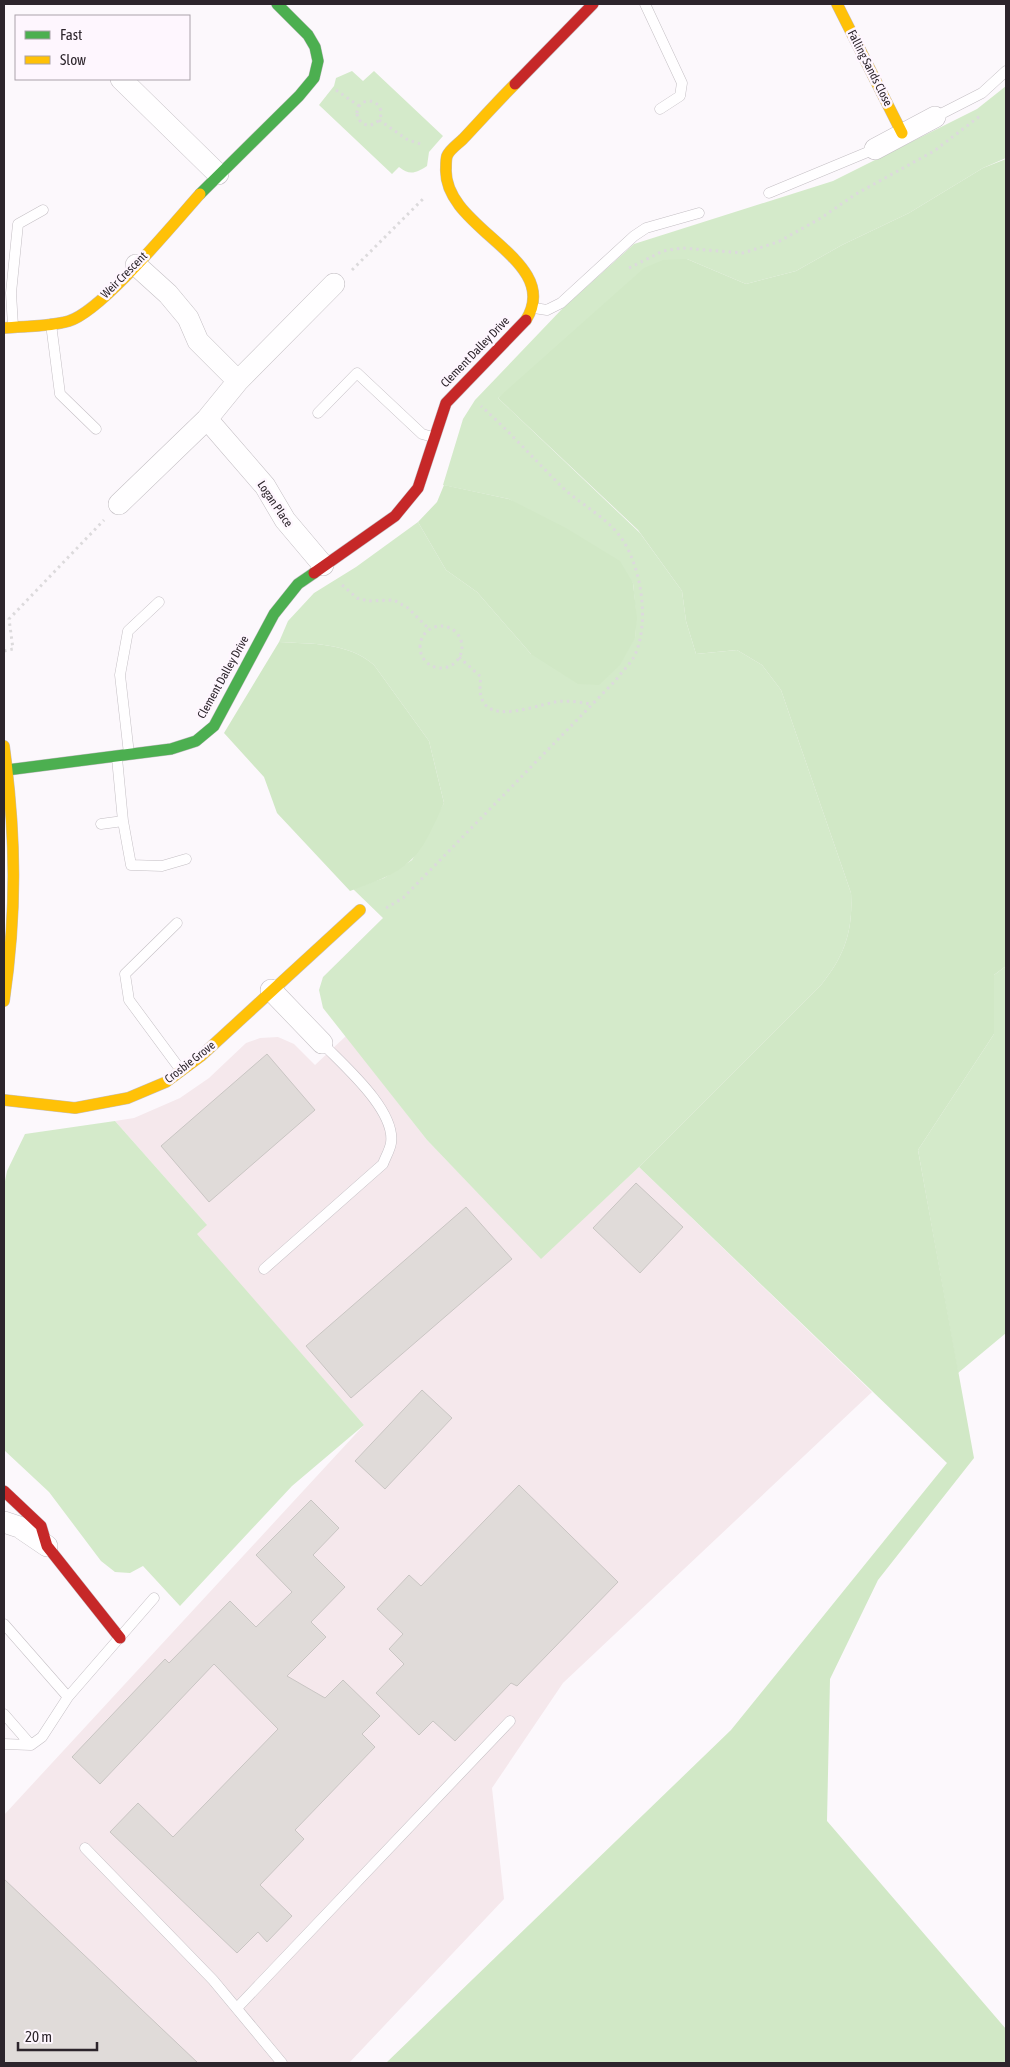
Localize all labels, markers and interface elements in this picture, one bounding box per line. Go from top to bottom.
legend [15,15,190,80]
text: Fast [60,26,82,43]
street label: Falling Sands Close [845,28,895,108]
text: Slow [60,51,86,68]
street label: Weir Crescent [98,249,150,301]
street label: Clement Dalley Drive [438,314,512,390]
street label: Logan Place [254,478,296,530]
street label: Clement Dalley Drive [194,633,252,721]
street label: Crosbie Grove [162,1038,218,1086]
scale bar [18,2020,96,2052]
text: 20 m [25,2028,52,2045]

